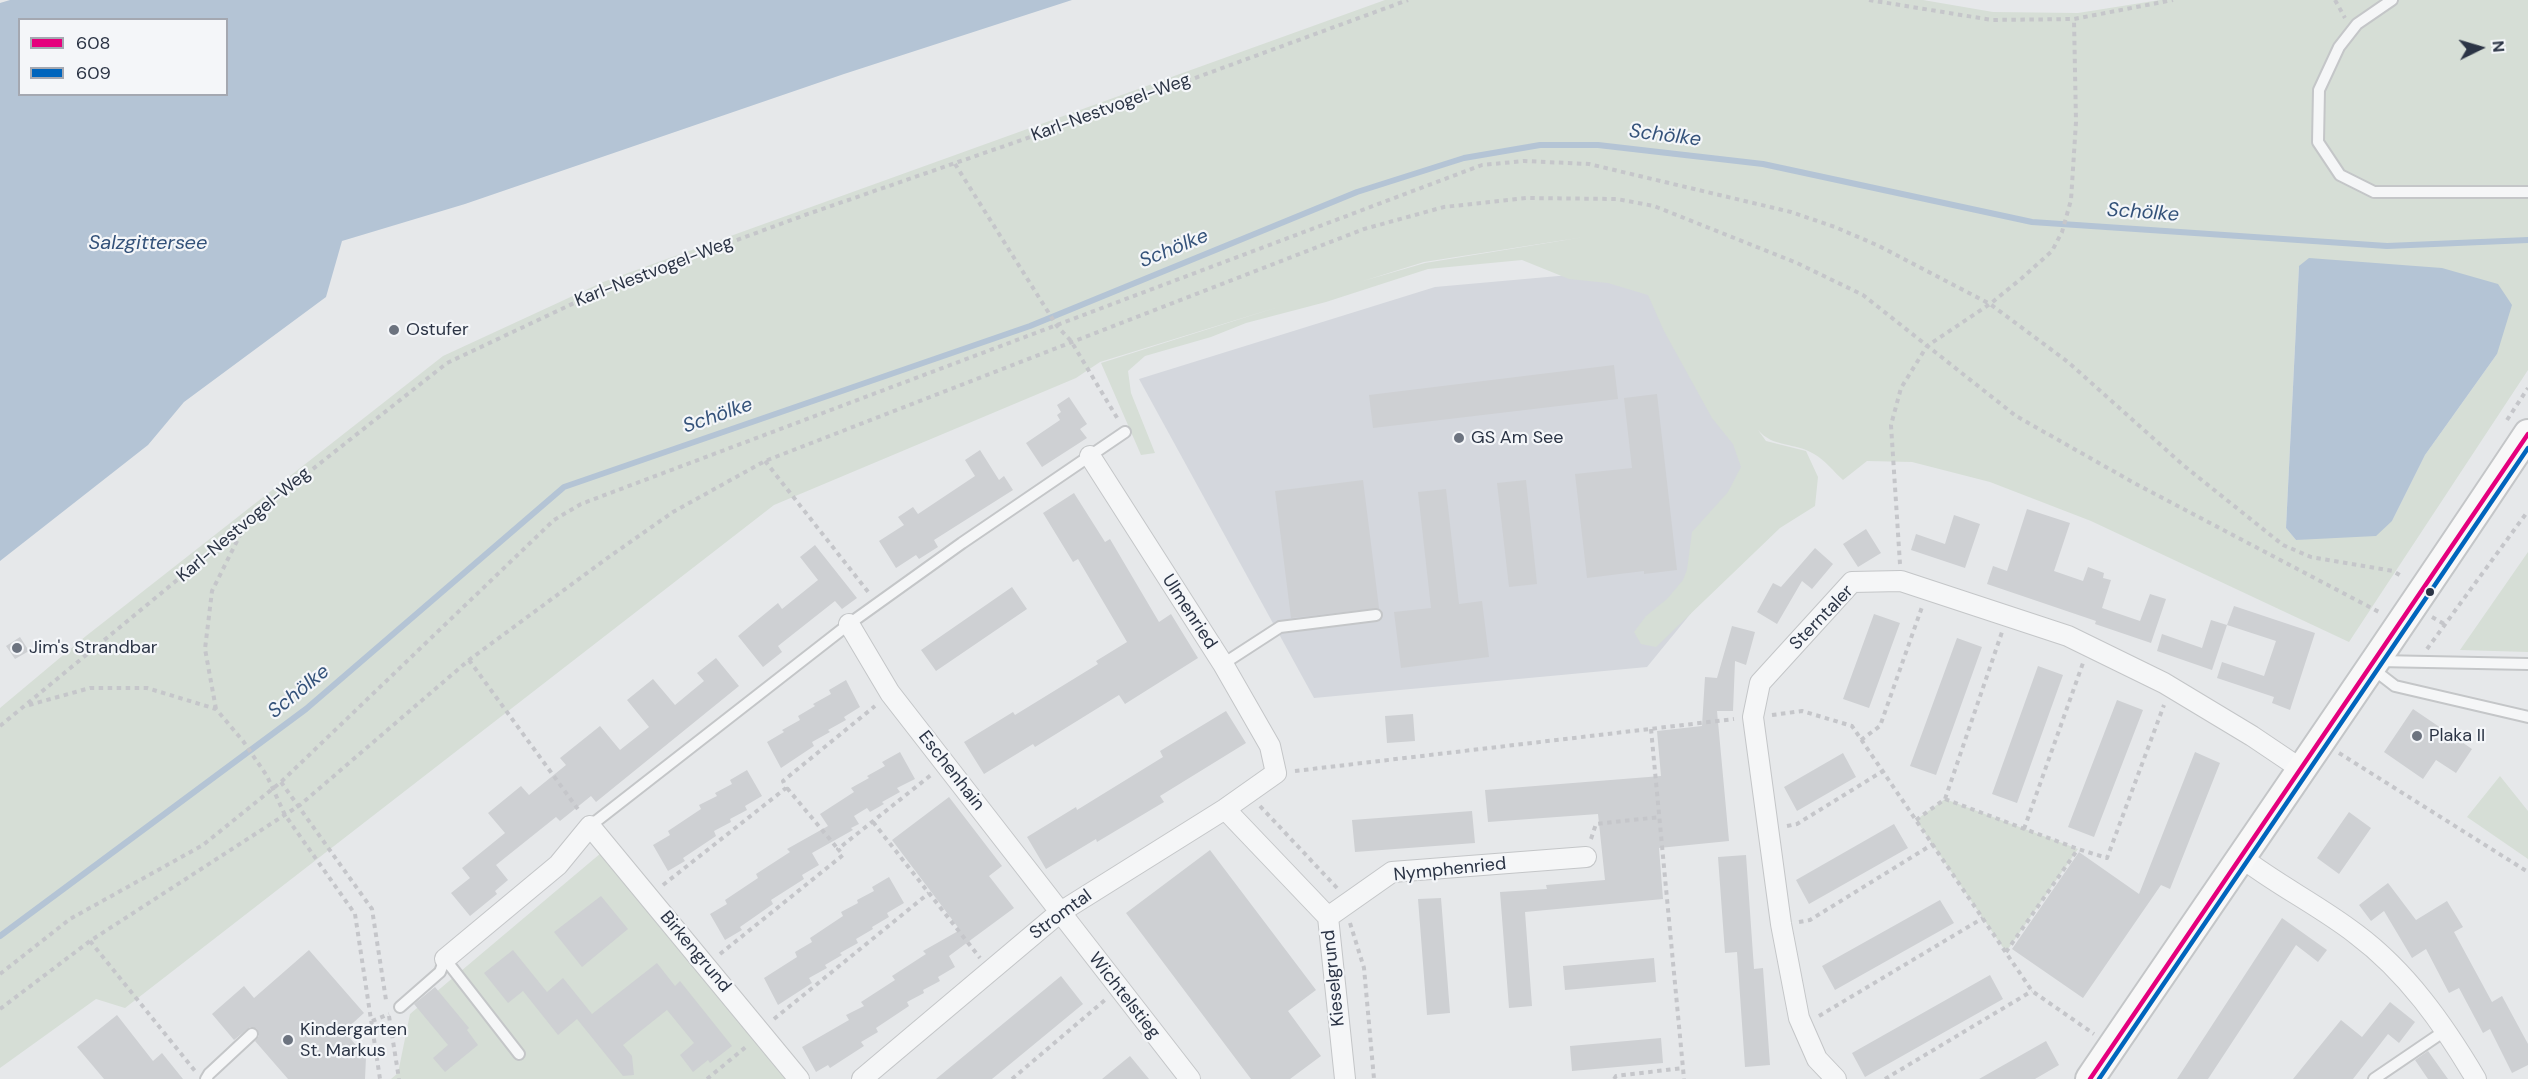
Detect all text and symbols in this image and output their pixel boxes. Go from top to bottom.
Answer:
legend [18,18,228,96]
north arrow [2450,18,2510,78]
text: 608 [76,31,111,55]
text: N [2487,40,2509,53]
text: 609 [76,61,111,85]
street label: Karl-Nestvogel-Weg [1029,69,1193,147]
water label: Schölke [1628,120,1702,152]
water label: Schölke [2106,199,2180,227]
water label: Schölke [1136,224,1212,274]
water label: Salzgittersee [89,232,207,256]
street label: Karl-Nestvogel-Weg [572,232,736,312]
place label: Ostufer [406,319,469,341]
marker: Ostufer [387,323,401,337]
water label: Schölke [680,393,756,439]
place label: GS Am See [1471,427,1564,449]
marker: GS Am See [1452,431,1466,445]
street label: Karl-Nestvogel-Weg [173,463,315,587]
street label: Ulmenried [1157,571,1221,653]
street label: Sterntaler [1786,581,1858,655]
unlabelled marker [2424,586,2436,598]
place label: Jim's Strandbar [29,637,157,659]
marker: Jim's Strandbar [10,641,24,655]
water label: Schölke [263,660,335,724]
place label: Plaka II [2429,725,2485,747]
street label: Eschenhain [913,727,989,815]
marker: Plaka II [2410,729,2424,743]
street label: Nymphenried [1393,853,1507,887]
street label: Stromtal [1026,885,1096,945]
street label: Birkengrund [655,907,735,997]
street label: Kieselgrund [1318,929,1350,1027]
street label: Wichtelstieg [1084,949,1164,1043]
place label: Kindergarten St. Markus [300,1019,407,1062]
marker: Kindergarten St. Markus [281,1033,295,1047]

